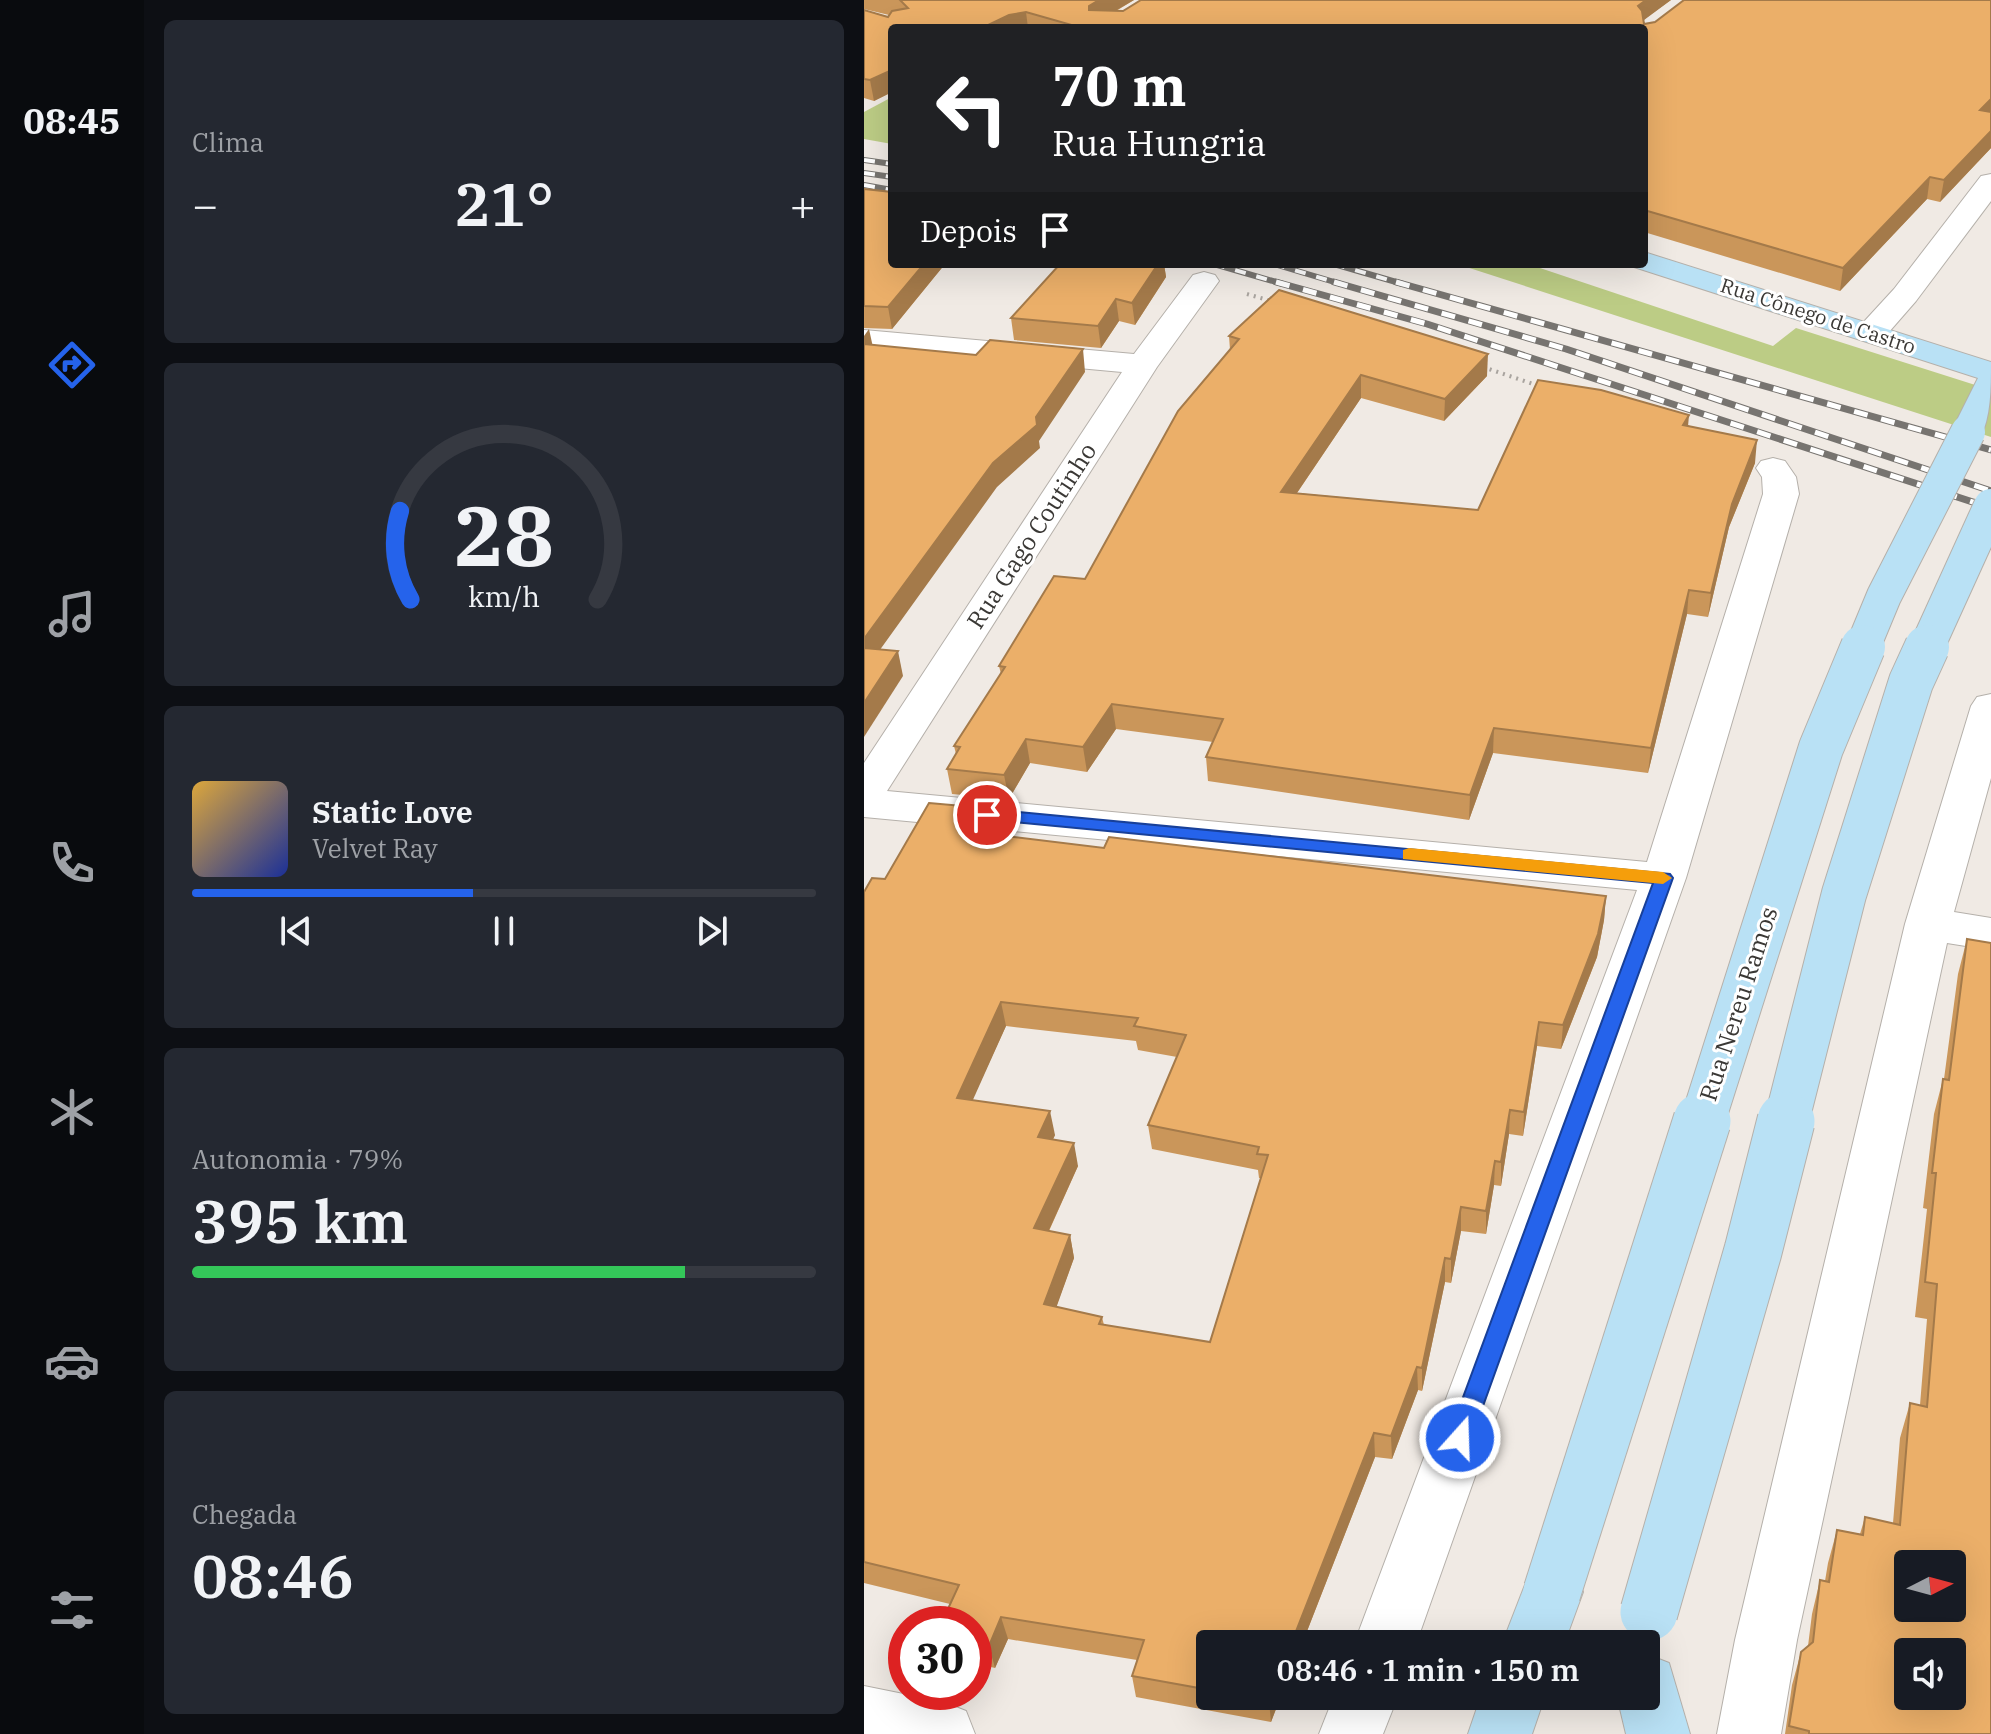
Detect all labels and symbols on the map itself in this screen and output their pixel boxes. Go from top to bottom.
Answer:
street label: Rua Cônego de Castro [1717,271,1919,360]
street label: Rua Gago Coutinho [959,436,1103,635]
pin [953,781,1021,849]
street label: Rua Nereu Ramos [1692,903,1785,1105]
position arrow [1418,1396,1502,1480]
north arrow [1894,1550,1966,1622]
speed limit sign: 30 [888,1606,992,1710]

